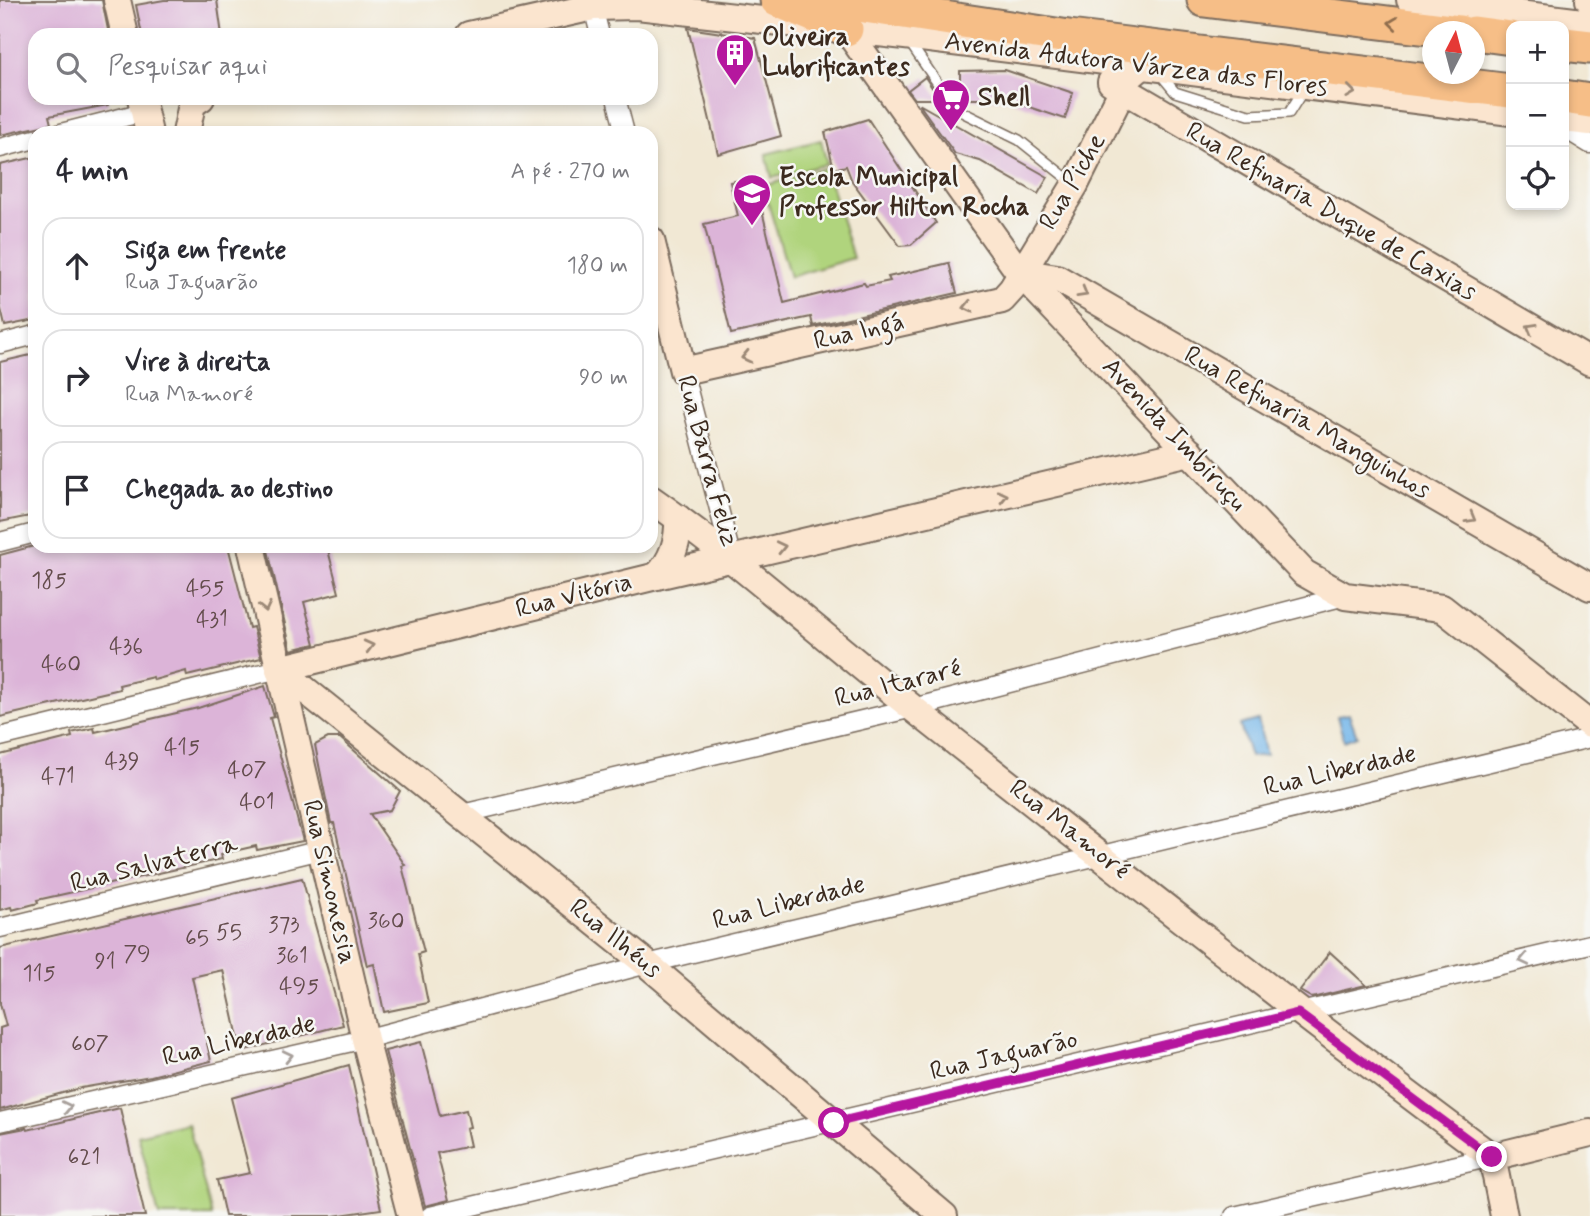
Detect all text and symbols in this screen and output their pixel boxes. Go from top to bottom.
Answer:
one-way arrow [1387,16,1398,31]
place label: Oliveira Lubrificantes [762,21,910,85]
north arrow [1422,21,1485,84]
map controls [1506,21,1569,210]
button: + [1506,21,1569,84]
street label: Avenida Adutora Várzea das Flores [943,25,1329,105]
search box [28,28,658,105]
building icon: Oliveira Lubrificantes [714,32,756,87]
icon: search [52,48,90,86]
text: Pesquisar aqui [108,50,267,84]
supermarket icon: Shell [930,77,972,132]
place label: Shell [978,81,1030,115]
button: − [1506,84,1569,147]
one-way arrow [1346,85,1357,100]
street label: Rua Refinaria Duque de Caxias [1179,115,1483,309]
street label: Rua Piche [1032,127,1114,237]
button: locate [1506,147,1569,210]
text: 4 min [56,152,129,191]
text: A pé · 270 m [510,157,630,187]
place label: Escola Municipal Professor Hilton Rocha [779,161,1029,225]
school or university icon: Escola Municipal Professor Hilton Rocha [731,172,773,227]
text: Siga em frente [125,234,286,268]
icon: ahead [58,247,96,285]
text: 180 m [567,251,628,281]
text: Rua Jaguarão [125,268,258,298]
one-way arrow [1076,285,1089,298]
one-way arrow [962,299,974,314]
street label: Rua Ingá [810,305,908,362]
one-way arrow [1526,323,1538,336]
street label: Rua Refinaria Manguinhos [1177,338,1436,509]
text: Vire à direita [125,346,271,380]
one-way arrow [740,349,752,363]
street label: Avenida Imbiruçu [1094,351,1254,519]
icon: right [58,359,96,397]
text: 90 m [579,363,628,393]
street label: Rua Barra Feliz [668,372,746,550]
text: Rua Mamoré [125,380,253,410]
icon: arrive [58,471,96,509]
text: Chegada ao destino [125,473,333,507]
one-way arrow [997,490,1009,504]
one-way arrow [1463,510,1476,523]
one-way arrow [775,541,787,556]
street label: Rua Vitória [512,565,636,627]
house number: 185 [31,566,67,596]
house number: 455 [186,574,224,604]
one-way arrow [257,601,271,613]
house number: 431 [196,605,228,635]
house number: 436 [109,632,143,662]
one-way arrow [363,640,375,654]
house number: 460 [41,650,81,680]
street label: Rua Itararé [831,652,965,716]
house number: 415 [164,733,200,763]
street label: Rua Liberdade [1260,737,1420,805]
house number: 439 [104,747,140,777]
house number: 407 [227,756,267,786]
house number: 471 [41,762,75,792]
street label: Rua Mamoré [1002,772,1136,888]
house number: 401 [239,788,275,818]
street label: Rua Simonesia [294,797,364,967]
street label: Rua Salvaterra [67,827,241,901]
street label: Rua Liberdade [709,868,869,938]
street label: Rua Ilhéus [562,891,668,987]
house number: 360 [368,907,404,937]
house number: 373 [268,911,300,941]
house number: 55 [216,918,242,948]
house number: 65 [185,924,209,954]
house number: 79 [123,940,151,970]
house number: 361 [276,942,308,972]
house number: 91 [94,947,116,977]
one-way arrow [1518,951,1530,966]
house number: 115 [23,959,55,989]
house number: 495 [279,972,319,1002]
street label: Rua Liberdade [159,1007,319,1075]
street label: Rua Jaguarão [927,1023,1082,1092]
house number: 607 [71,1030,109,1060]
one-way arrow [282,1050,294,1065]
one-way arrow [60,1101,72,1115]
route start [818,1107,849,1138]
route end [1476,1141,1507,1172]
house number: 621 [68,1143,100,1173]

